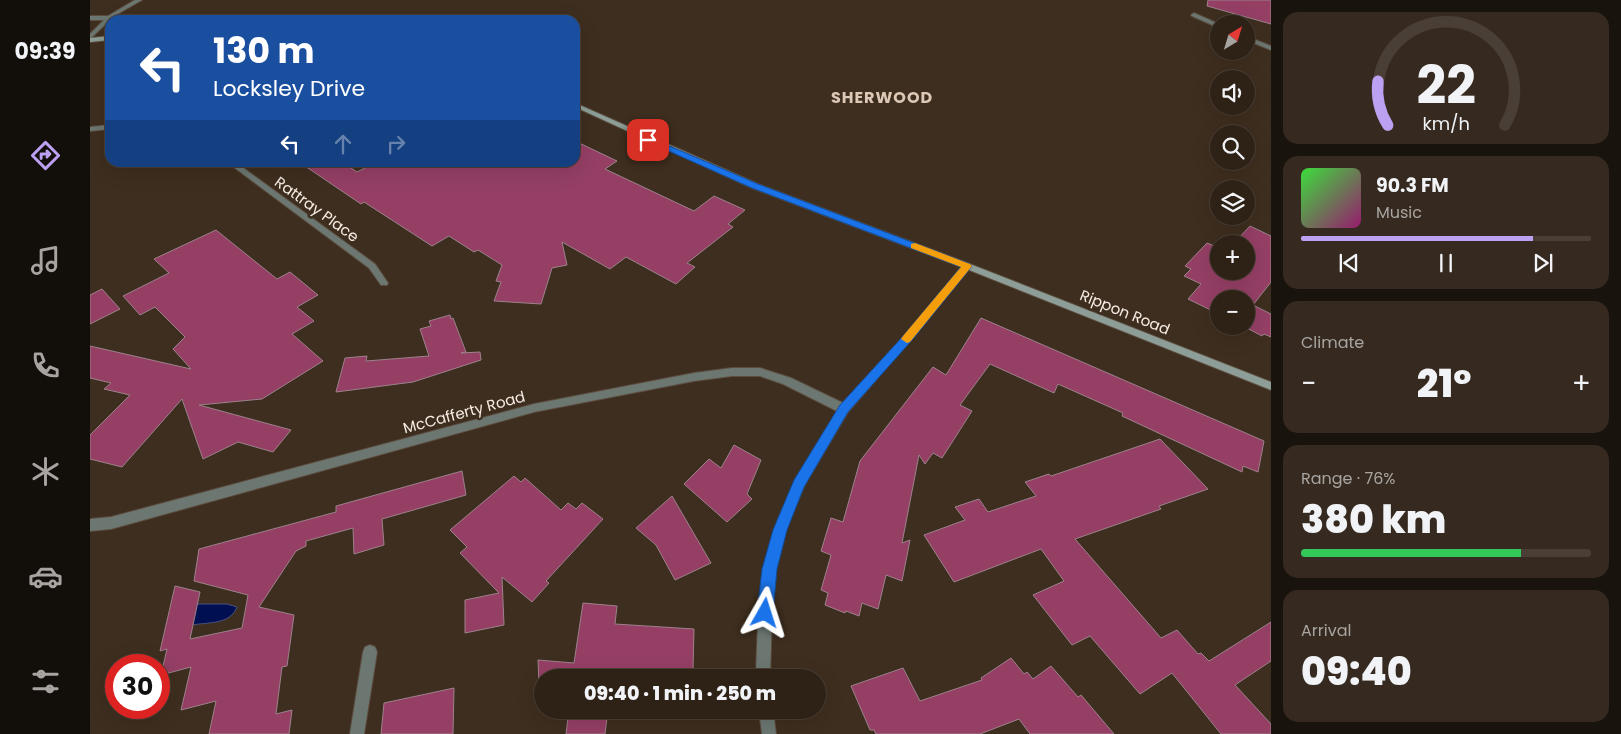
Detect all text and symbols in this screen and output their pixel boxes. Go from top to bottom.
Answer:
north arrow [1210,15,1255,60]
map controls [1210,15,1255,335]
text: 130 m [213,26,315,75]
icon: left [130,35,195,100]
text: 09:39 [15,36,75,67]
text: 22 [1416,49,1476,122]
button: sound [1210,70,1255,115]
text: Locksley Drive [213,73,365,104]
district label: SHERWOOD [831,86,933,109]
text: km/h [1422,111,1470,136]
pin [627,119,669,161]
button: search [1210,125,1255,170]
icon: arrive [634,126,662,154]
icon: left [276,130,304,158]
icon: ahead [329,130,357,158]
icon: right [382,130,410,158]
icon: directions [28,138,63,173]
street label: Rattray Place [271,171,363,247]
text: 90.3 FM [1376,172,1449,199]
button: layers [1210,180,1255,225]
text: Music [1376,201,1422,224]
button: + [1210,235,1255,280]
icon: music [28,243,63,278]
icon: previous [1335,249,1363,277]
icon: pause [1432,249,1460,277]
icon: next [1529,249,1557,277]
street label: Rippon Road [1077,284,1173,340]
button: − [1210,290,1255,335]
text: Climate [1301,331,1364,354]
icon: phone [28,348,63,383]
text: 21° [1417,357,1471,410]
text: − [1301,364,1316,403]
text: + [1572,364,1591,403]
street label: McCafferty Road [401,386,527,438]
icon: climate [28,454,63,489]
text: Range · 76% [1301,467,1396,490]
text: 380 km [1301,493,1446,546]
icon: car [28,559,63,594]
position arrow [738,586,790,638]
text: Arrival [1301,619,1351,642]
text: 09:40 [1301,645,1412,698]
speed limit sign: 30 [105,654,170,719]
icon: filters [28,664,63,699]
text: 09:40 · 1 min · 250 m [584,680,776,707]

